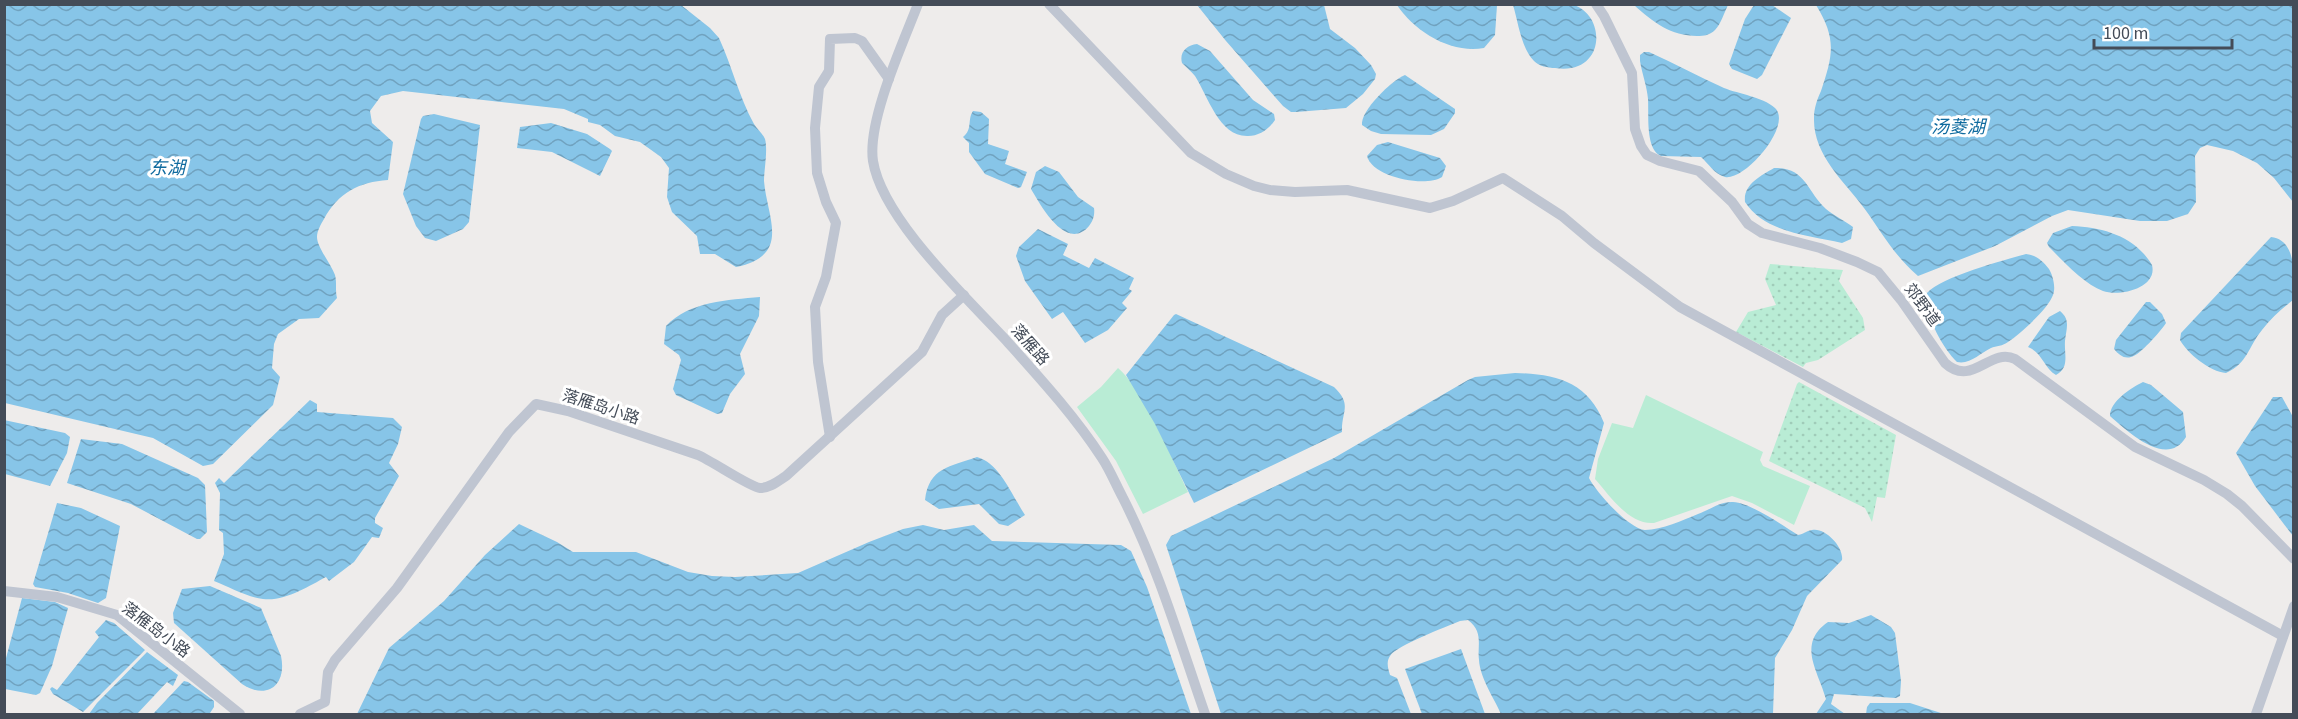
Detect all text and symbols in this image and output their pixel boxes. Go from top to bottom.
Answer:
scale bar [2094,12,2232,50]
text: 100 m [2103,21,2148,46]
water label: 汤菱湖 [1931,115,1988,140]
water label: 东湖 [149,156,188,181]
street label: 郊野道 [1899,279,1945,331]
street label: 落雁路 [1006,320,1054,370]
street label: 落雁岛小路 [560,384,642,430]
street label: 落雁岛小路 [117,597,195,663]

